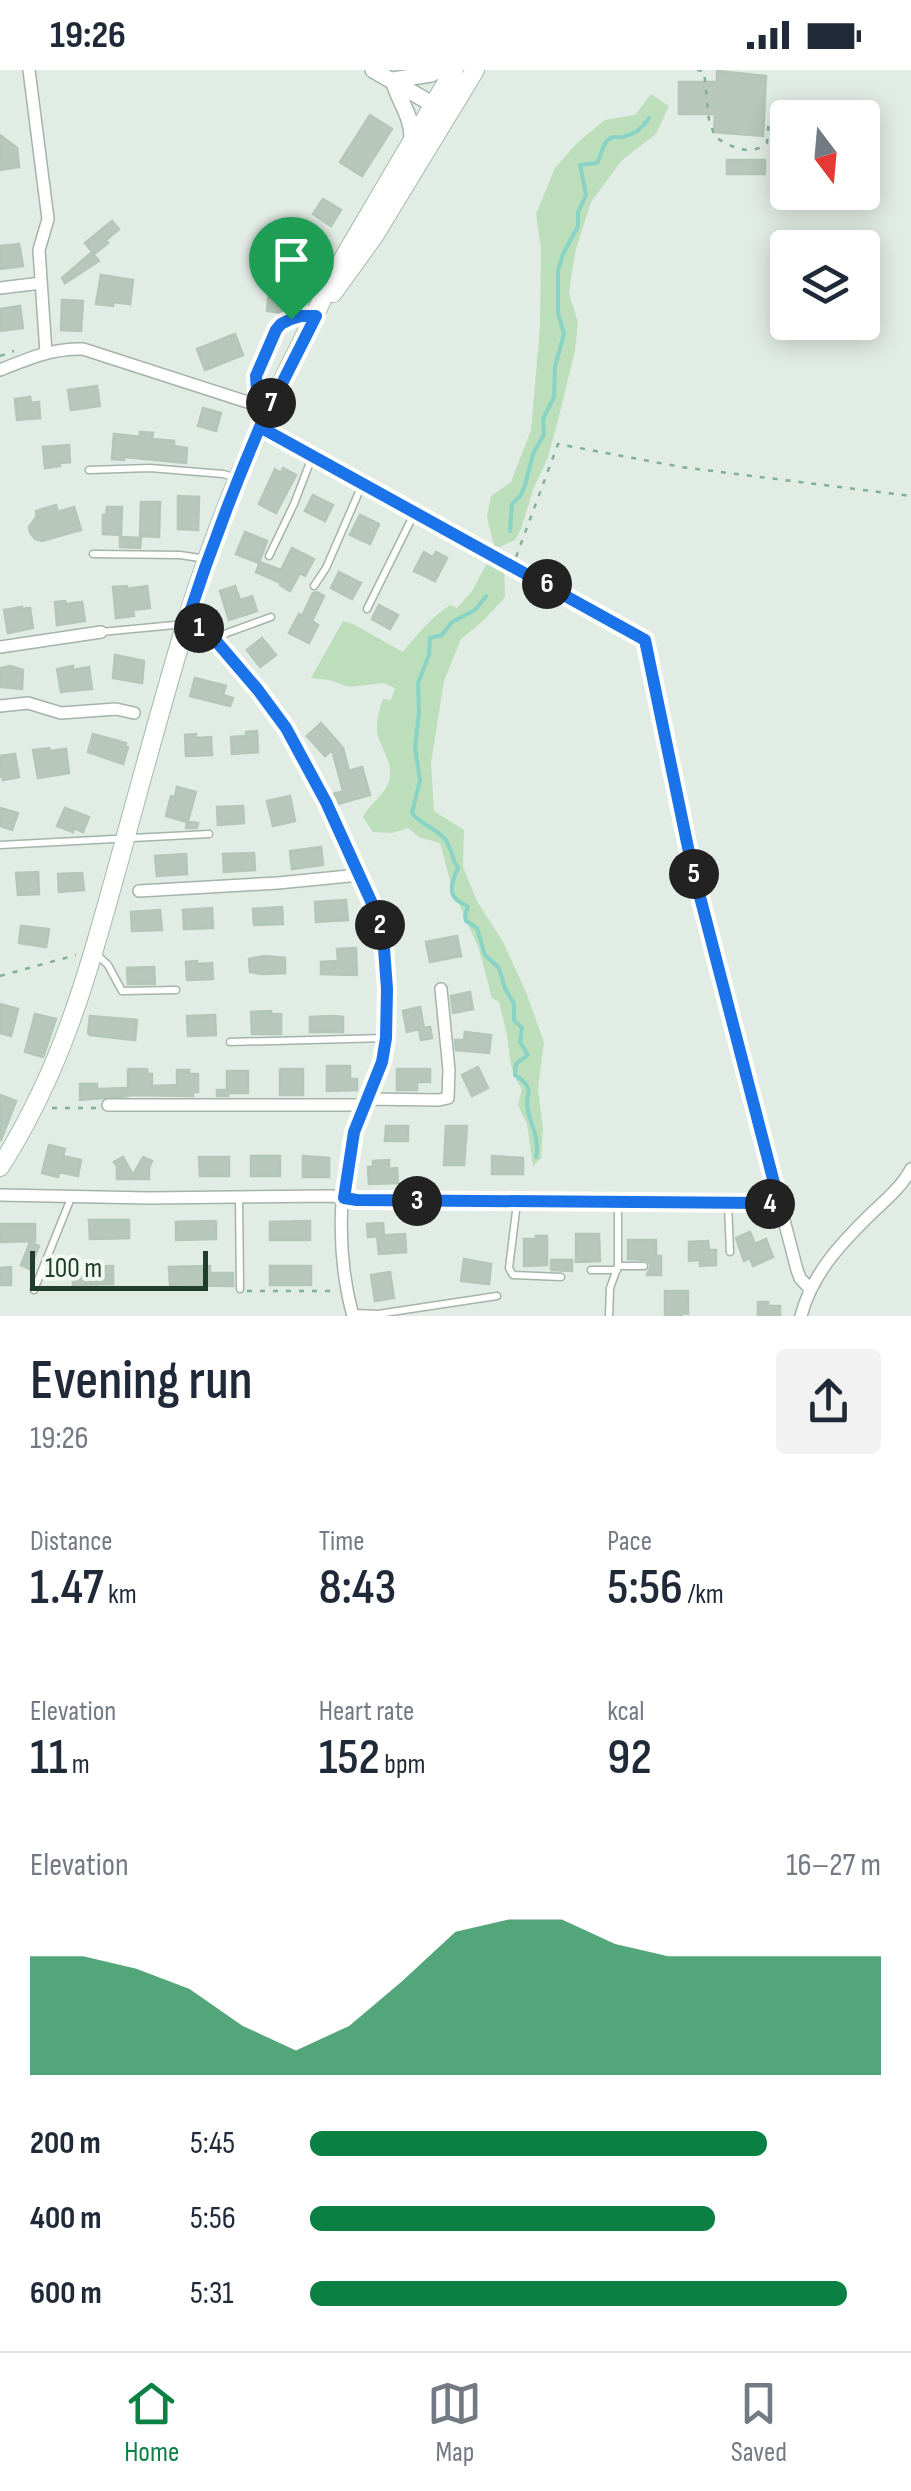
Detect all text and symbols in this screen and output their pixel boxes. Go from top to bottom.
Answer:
text: 19:26 [50,13,126,58]
north arrow [770,100,880,210]
map controls [770,100,880,340]
pin [249,217,334,320]
button: layers [770,230,880,340]
icon: arrive [264,232,319,287]
pin: 7 [246,378,296,428]
text: 7 [265,386,277,419]
pin: 6 [522,559,572,609]
text: 6 [540,567,554,600]
pin: 1 [174,603,224,653]
text: 1 [194,611,204,644]
pin: 5 [669,849,719,899]
text: 5 [688,857,700,890]
pin: 2 [355,900,405,950]
text: 2 [374,908,386,941]
pin: 3 [392,1176,442,1226]
pin: 4 [745,1179,795,1229]
text: 3 [411,1184,423,1217]
text: 4 [763,1187,777,1220]
scale bar [30,1246,208,1290]
text: 100 m [45,1252,102,1285]
text: Evening run [30,1348,253,1415]
button: share [776,1349,881,1454]
text: 19:26 [30,1419,89,1458]
text: Distance [30,1525,113,1558]
text: Time [319,1525,364,1558]
text: Pace [607,1525,652,1558]
text: 1.47 [30,1558,103,1618]
text: 8:43 [319,1558,396,1618]
text: 5:56 [607,1558,683,1618]
text: km [103,1578,137,1611]
text: /km [683,1578,724,1611]
text: Elevation [30,1695,116,1728]
text: Heart rate [319,1695,414,1728]
text: kcal [607,1695,644,1728]
text: 11 [30,1728,67,1788]
text: 152 [319,1728,380,1788]
text: 92 [607,1728,652,1788]
text: m [67,1748,90,1781]
text: bpm [380,1748,426,1781]
text: Elevation [30,1846,129,1885]
text: 16–27 m [786,1846,881,1885]
text: 200 m [30,2124,101,2163]
text: 5:45 [190,2124,235,2163]
text: 400 m [30,2199,102,2238]
text: 5:56 [190,2199,236,2238]
text: 600 m [30,2274,102,2313]
text: 5:31 [190,2274,234,2313]
tab: Home [124,2376,179,2469]
tab: Map [427,2376,482,2469]
tab: Saved [731,2376,787,2469]

